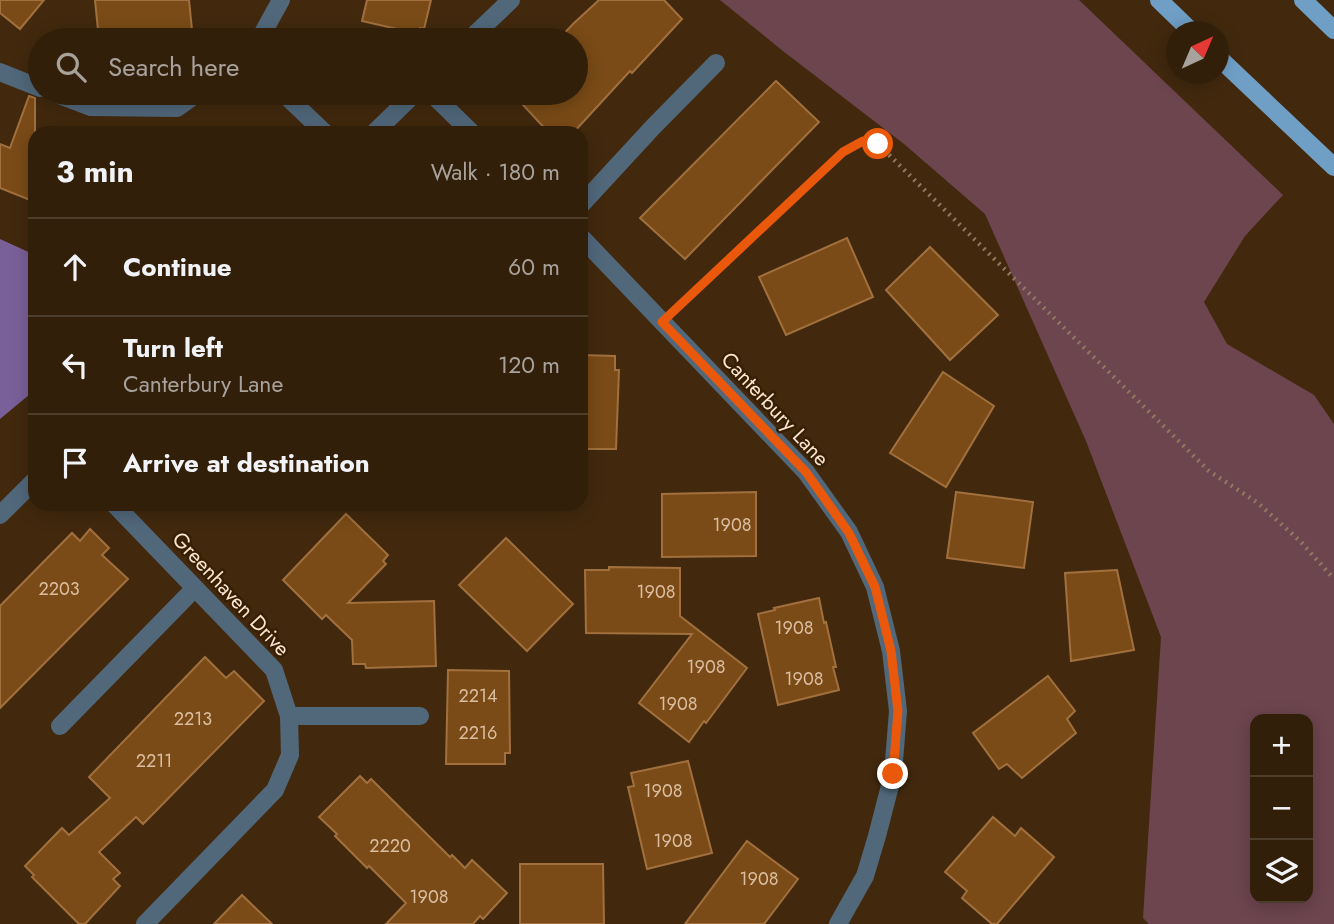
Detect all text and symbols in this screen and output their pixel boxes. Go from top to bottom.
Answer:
north arrow [1166,21,1229,84]
search box [28,28,588,105]
icon: search [52,48,90,86]
text: Search here [108,48,240,86]
route start [862,128,893,159]
text: 3 min [56,150,134,193]
text: Walk · 180 m [431,155,560,189]
icon: ahead [56,248,94,286]
text: Continue [123,248,232,286]
text: 60 m [508,250,560,284]
text: Turn left [123,329,223,367]
street label: Canterbury Lane [714,345,836,473]
icon: left [56,346,94,384]
text: 120 m [498,348,560,382]
text: Canterbury Lane [123,367,283,401]
icon: arrive [56,444,94,482]
text: Arrive at destination [123,444,370,482]
house number: 1908 [712,512,752,538]
street label: Greenhaven Drive [165,525,297,663]
house number: 2203 [38,576,80,602]
house number: 1908 [636,579,676,605]
house number: 1908 [774,615,814,641]
house number: 1908 [686,654,726,680]
house number: 1908 [784,666,824,692]
house number: 2214 [458,683,498,709]
house number: 1908 [658,691,698,717]
house number: 2213 [174,706,212,732]
map controls [1250,714,1313,903]
button: + [1250,714,1313,777]
house number: 2216 [459,720,497,746]
house number: 2211 [136,748,172,774]
route end [877,758,908,789]
button: − [1250,777,1313,840]
house number: 1908 [643,778,683,804]
house number: 1908 [653,828,693,854]
house number: 2220 [369,833,411,859]
button: layers [1250,840,1313,903]
house number: 1908 [739,866,779,892]
house number: 1908 [409,884,449,910]

